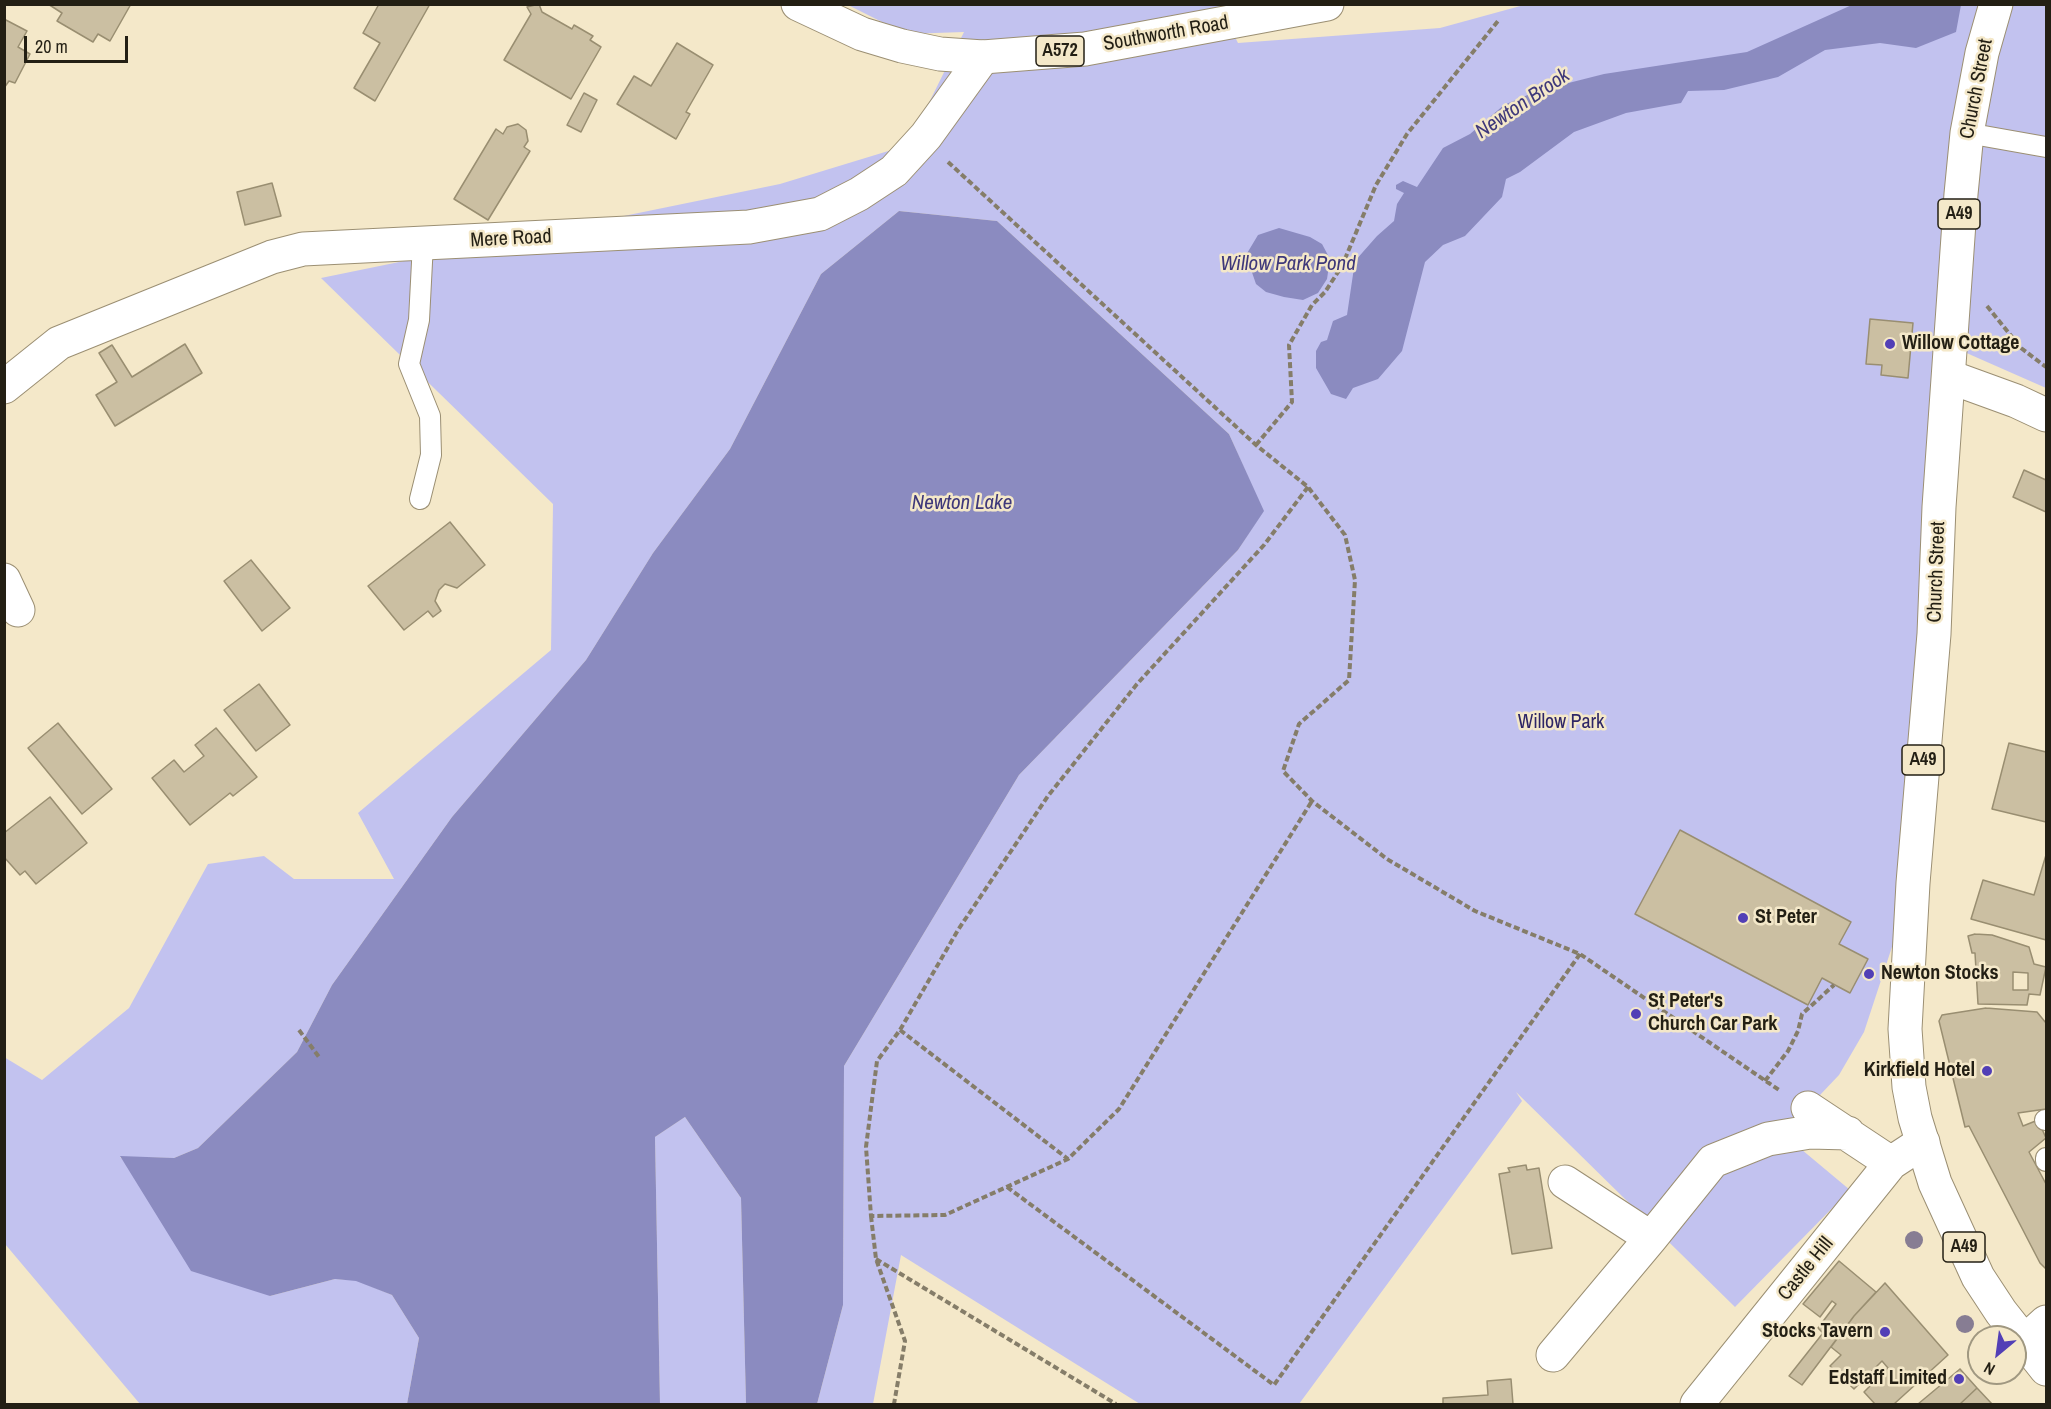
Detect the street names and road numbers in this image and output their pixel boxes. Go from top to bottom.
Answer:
street label: Southworth Road [1102,11,1230,57]
road number: A572 [1036,36,1084,66]
street label: Church Street [1956,37,1998,141]
road number: A49 [1938,199,1980,229]
street label: Mere Road [470,225,552,253]
street label: Church Street [1923,521,1951,623]
road number: A49 [1902,745,1944,775]
street label: Castle Hill [1773,1232,1839,1306]
road number: A49 [1943,1232,1985,1262]

